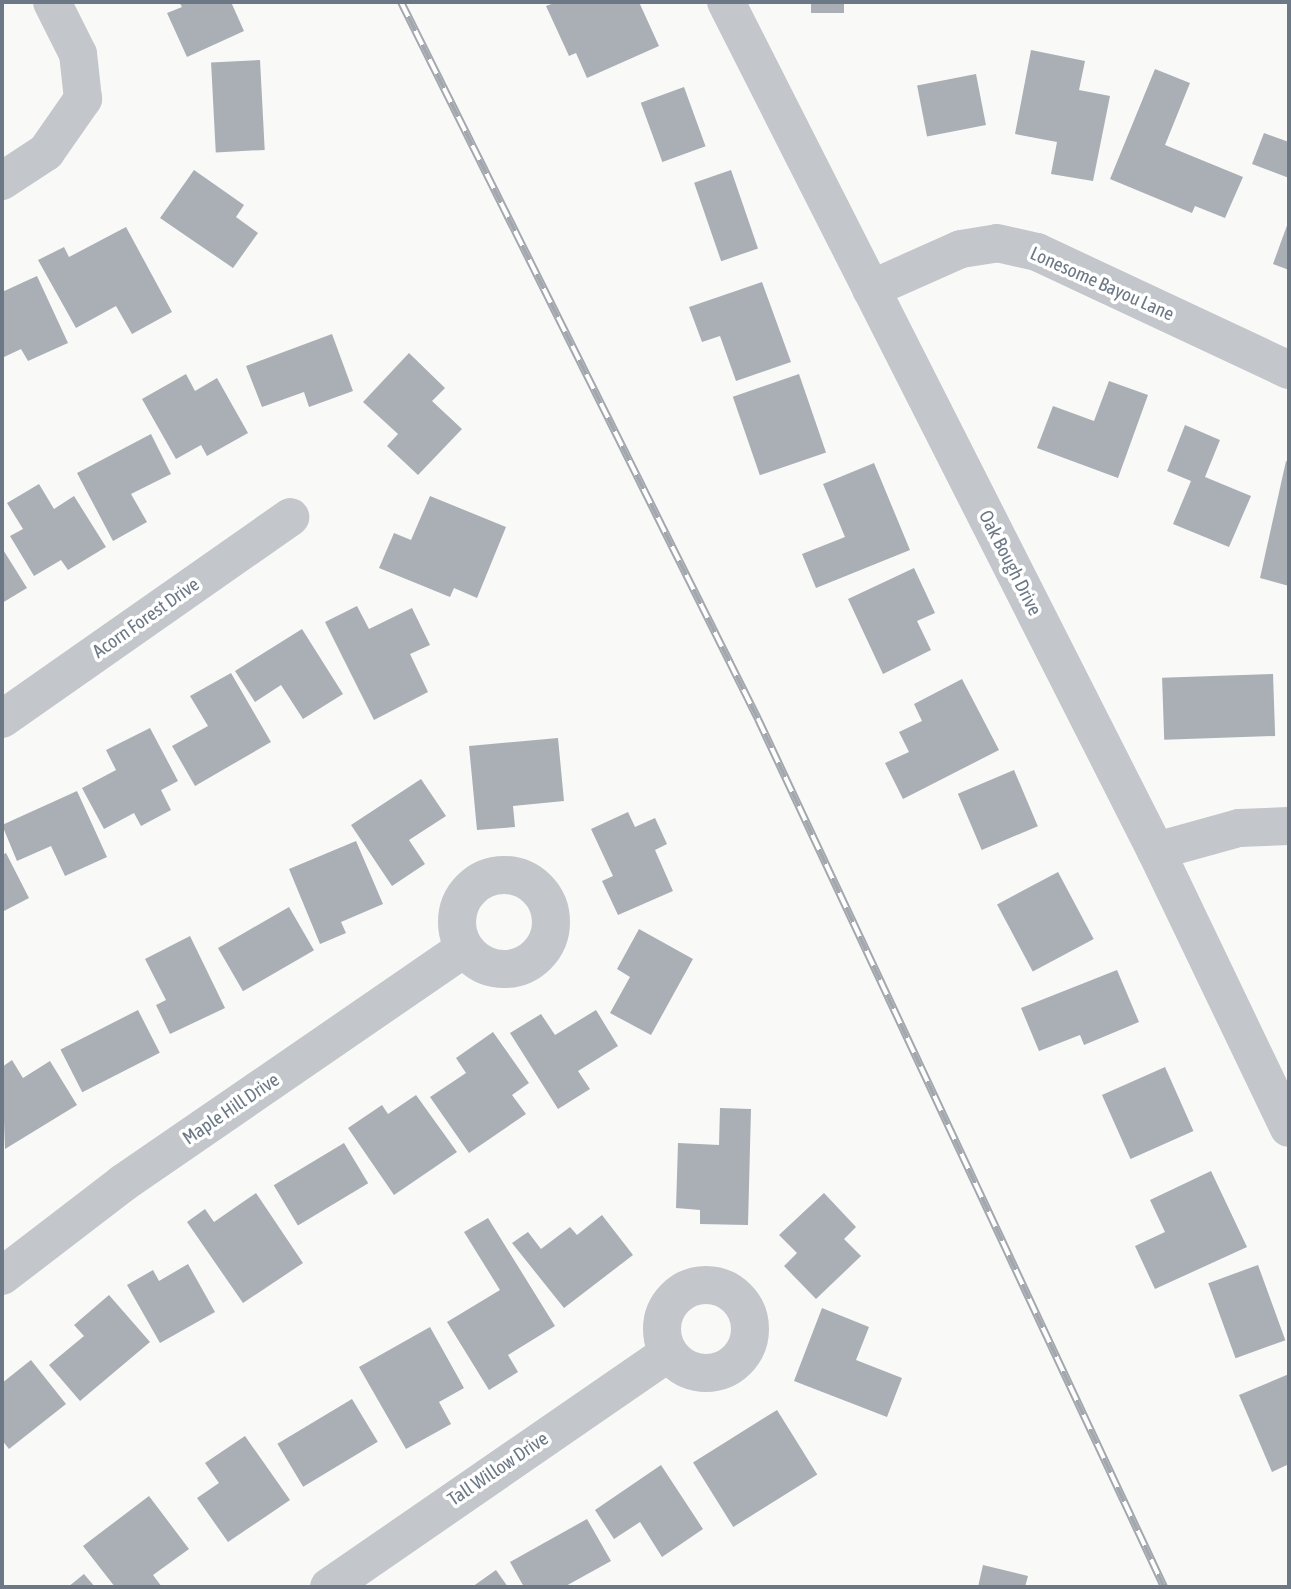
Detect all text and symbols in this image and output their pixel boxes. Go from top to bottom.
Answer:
street label: Lonesome Bayou Lane [1027,242,1177,326]
street label: Oak Bough Drive [974,507,1046,619]
street label: Acorn Forest Drive [88,573,204,663]
street label: Maple Hill Drive [178,1068,284,1150]
street label: Tall Willow Drive [443,1427,553,1511]

